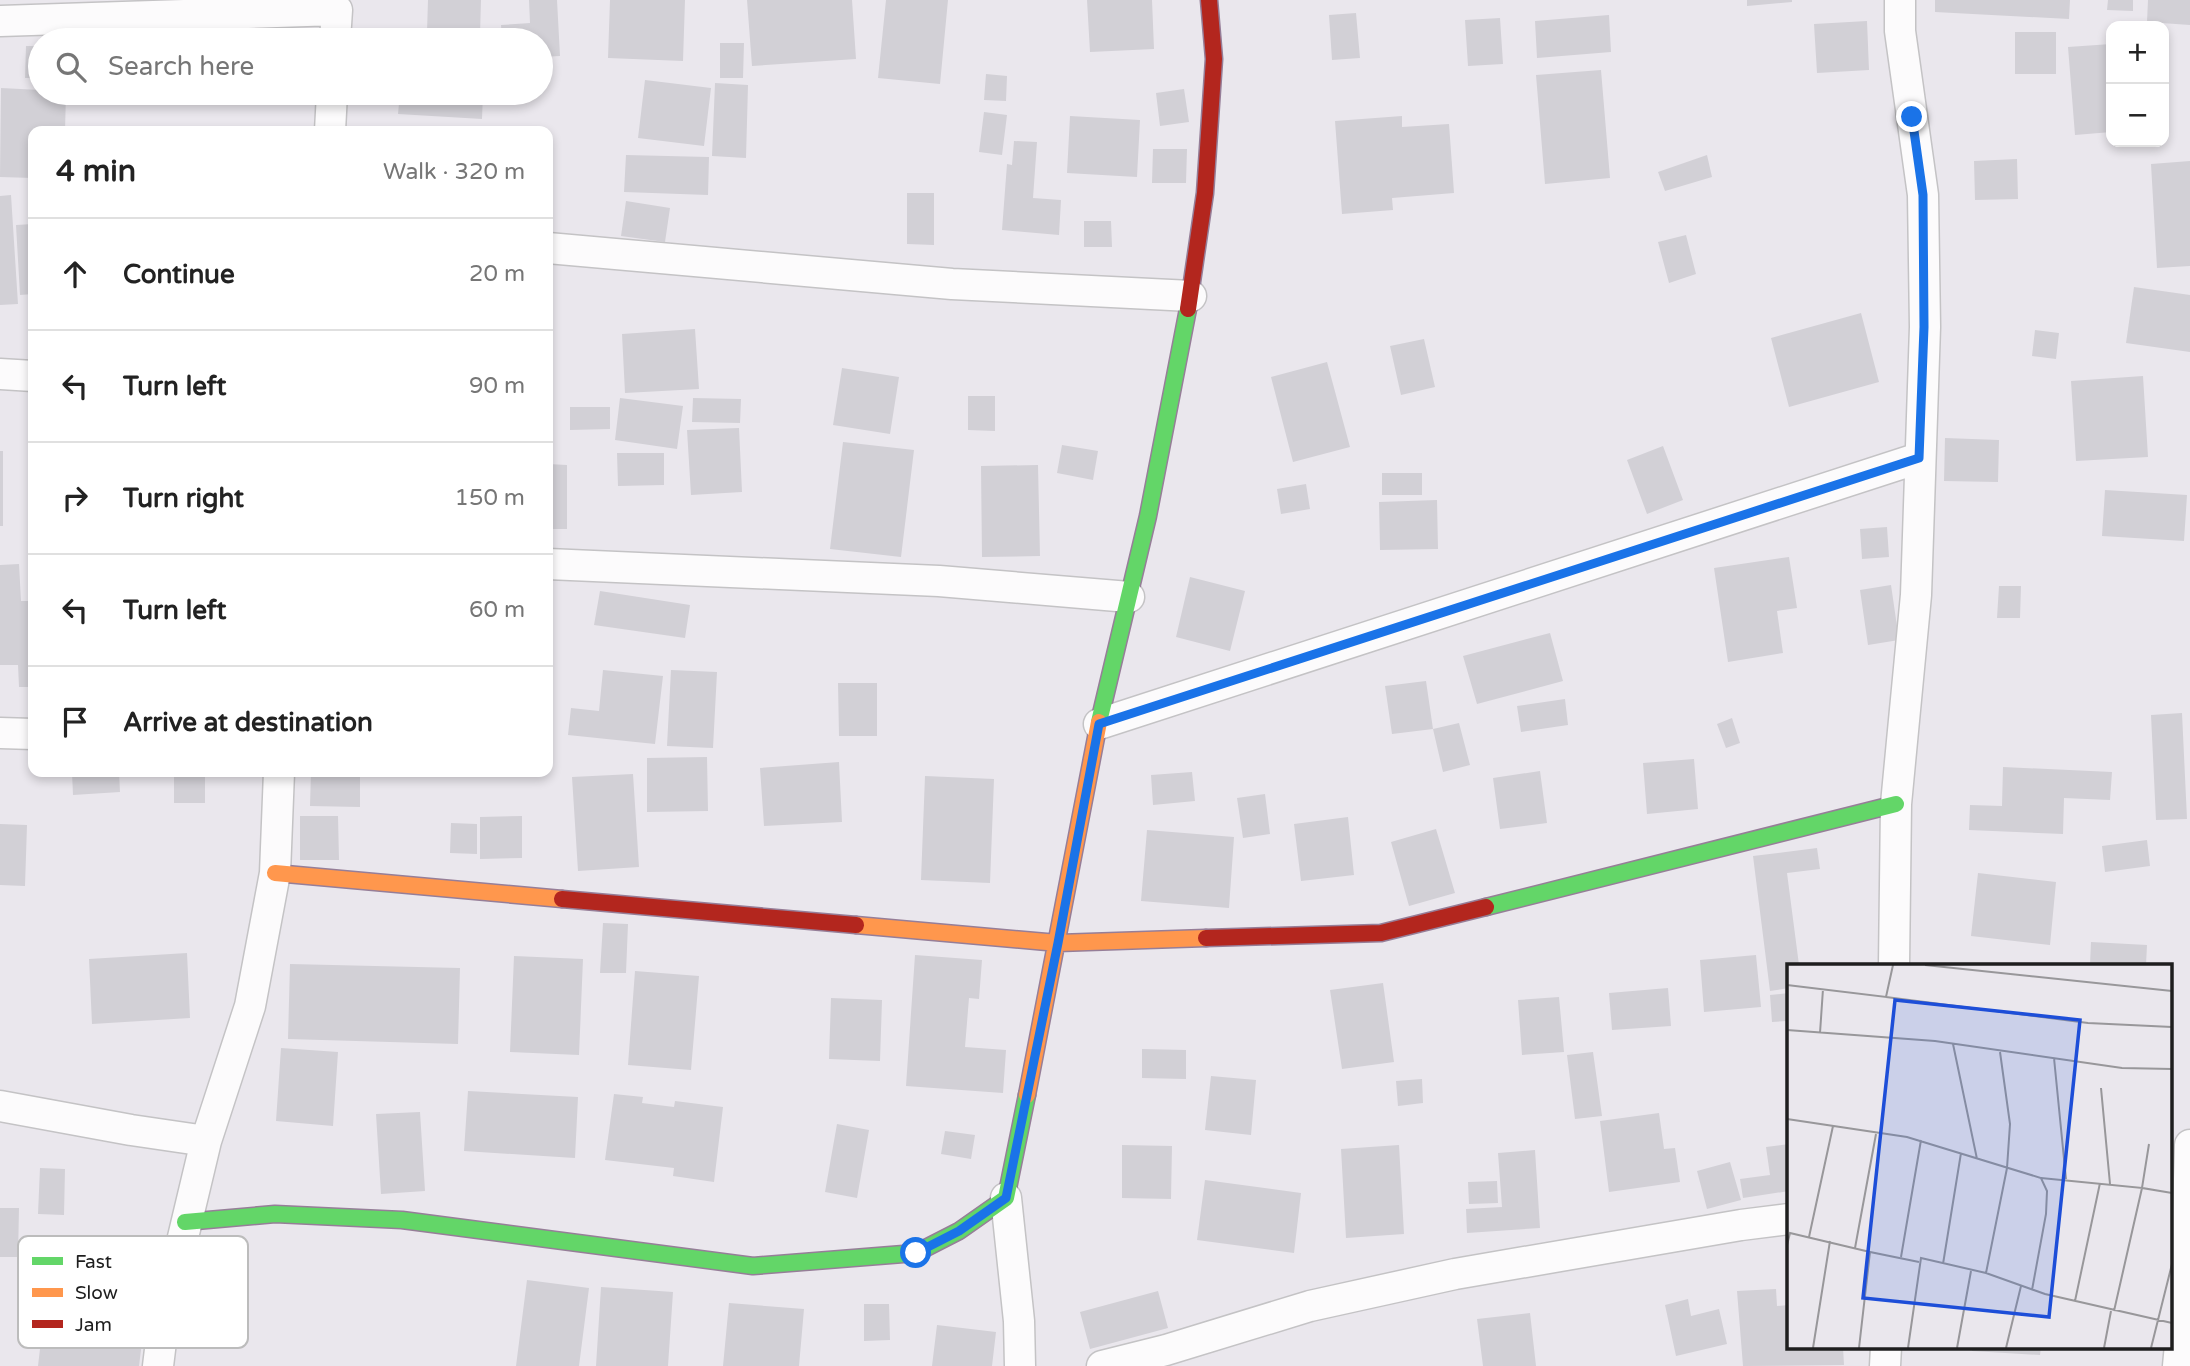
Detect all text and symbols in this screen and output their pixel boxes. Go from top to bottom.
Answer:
map controls [2106,21,2169,147]
button: + [2106,21,2169,84]
search box [28,28,553,105]
icon: search [52,48,90,86]
text: Search here [108,51,254,82]
button: − [2106,84,2169,147]
route end [1896,101,1927,132]
text: 4 min [56,153,136,190]
text: Walk · 320 m [383,158,525,186]
icon: ahead [56,255,94,293]
text: Continue [123,259,235,290]
text: 20 m [469,260,525,288]
icon: left [56,367,94,405]
text: Turn left [123,371,226,402]
text: 90 m [469,372,525,400]
icon: right [56,479,94,517]
text: Turn right [123,483,244,514]
text: 150 m [455,484,525,512]
icon: left [56,591,94,629]
text: Turn left [123,595,226,626]
text: 60 m [469,596,525,624]
icon: arrive [56,703,94,741]
text: Arrive at destination [123,707,373,738]
inset map [1787,964,2172,1348]
legend [18,1236,248,1348]
route start [900,1237,931,1268]
text: Fast [75,1251,112,1273]
text: Slow [75,1282,118,1304]
text: Jam [75,1314,112,1336]

